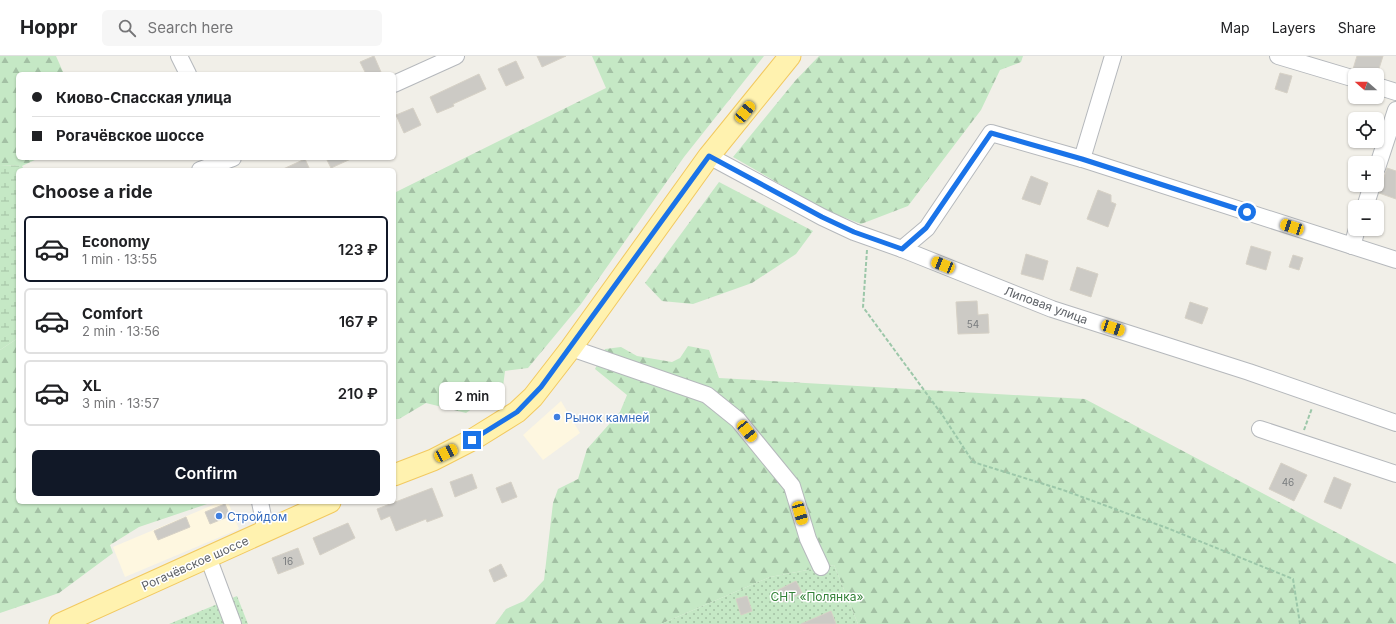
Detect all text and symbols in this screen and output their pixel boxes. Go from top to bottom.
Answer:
search box [102,10,382,46]
text: Hoppr [20,16,78,39]
icon: search [116,17,138,39]
text: Search here [148,18,233,37]
text: Map [1221,19,1250,36]
text: Layers [1272,19,1316,36]
text: Share [1338,19,1376,36]
north arrow [1348,68,1384,104]
map controls [1348,68,1384,236]
text: Киово-Спасская улица [56,88,232,107]
car [733,99,757,125]
button: locate [1348,112,1384,148]
text: Рогачёвское шоссе [56,126,204,145]
button: + [1348,156,1384,192]
text: Choose a ride [32,181,153,202]
button: − [1348,200,1384,236]
route start [1238,203,1256,221]
car [1279,218,1305,236]
icon: car [34,231,70,267]
text: Economy [82,232,150,251]
text: 123 ₽ [338,240,378,259]
text: 1 min · 13:55 [82,251,157,267]
car [930,255,956,275]
street label: Липовая улица [1002,283,1090,327]
icon: car [34,303,70,339]
text: Comfort [82,304,143,323]
text: 167 ₽ [339,312,378,331]
house number: 54 [967,318,979,330]
car [1100,319,1126,337]
text: 2 min · 13:56 [82,323,160,339]
icon: car [34,375,70,411]
text: XL [82,376,102,395]
callout: 2 min [439,382,505,410]
text: 210 ₽ [338,384,378,403]
text: 2 min [455,388,489,404]
text: 3 min · 13:57 [82,395,159,411]
place label: Рынок камней [565,410,649,425]
marker: Рынок камней [552,412,562,422]
car [735,418,759,444]
route end [463,431,481,449]
car [433,442,459,464]
button: Confirm [32,450,380,496]
house number: 46 [1282,476,1294,488]
car [791,500,809,526]
place label: Стройдом [227,509,287,524]
marker: Стройдом [214,511,224,521]
street label: Рогачёвское шоссе [139,533,251,593]
house number: 16 [283,555,293,567]
park label: СНТ «Полянка» [771,589,863,604]

